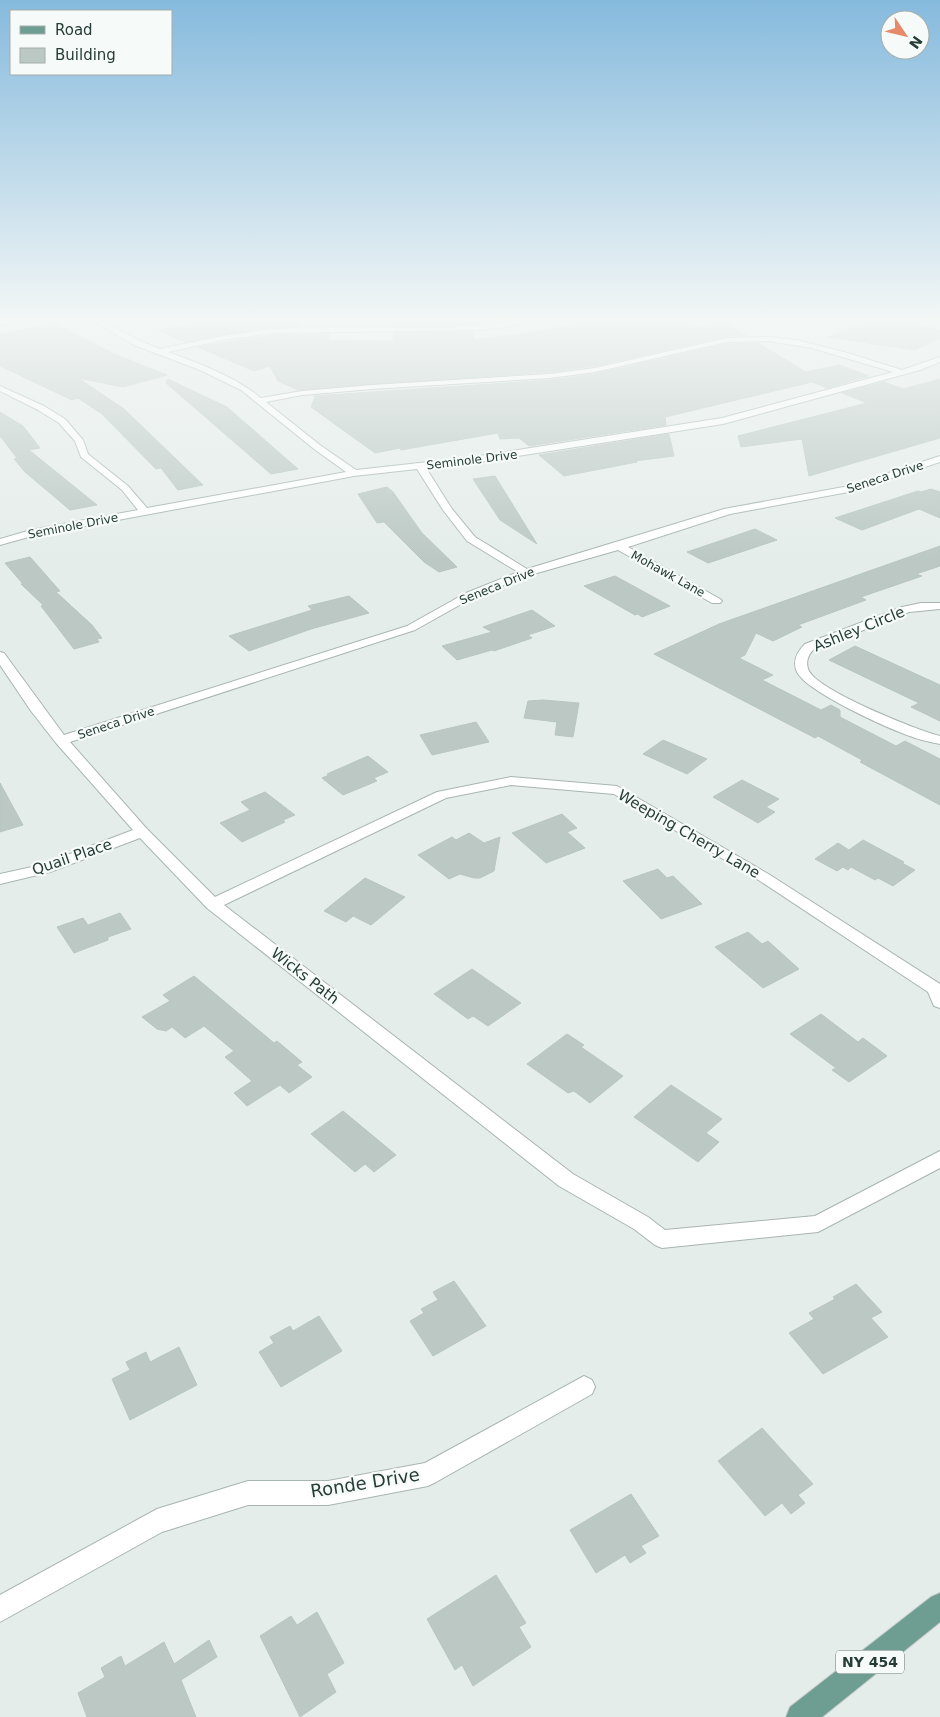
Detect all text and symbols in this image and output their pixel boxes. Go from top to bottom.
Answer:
legend [10,10,172,75]
north arrow [880,10,930,60]
text: Road [55,21,93,39]
text: N [906,33,926,52]
text: Building [55,46,116,64]
street label: Seminole Drive [426,447,518,473]
street label: Seneca Drive [845,458,925,496]
street label: Seminole Drive [27,510,119,542]
street label: Mohawk Lane [629,548,707,600]
street label: Seneca Drive [457,565,537,607]
street label: Ashley Circle [811,603,907,655]
street label: Seneca Drive [76,704,156,742]
street label: Weeping Cherry Lane [615,786,763,882]
street label: Quail Place [30,835,114,879]
street label: Wicks Path [267,944,343,1008]
street label: Ronde Drive [309,1464,421,1502]
road number: NY 454 [836,1650,904,1674]

